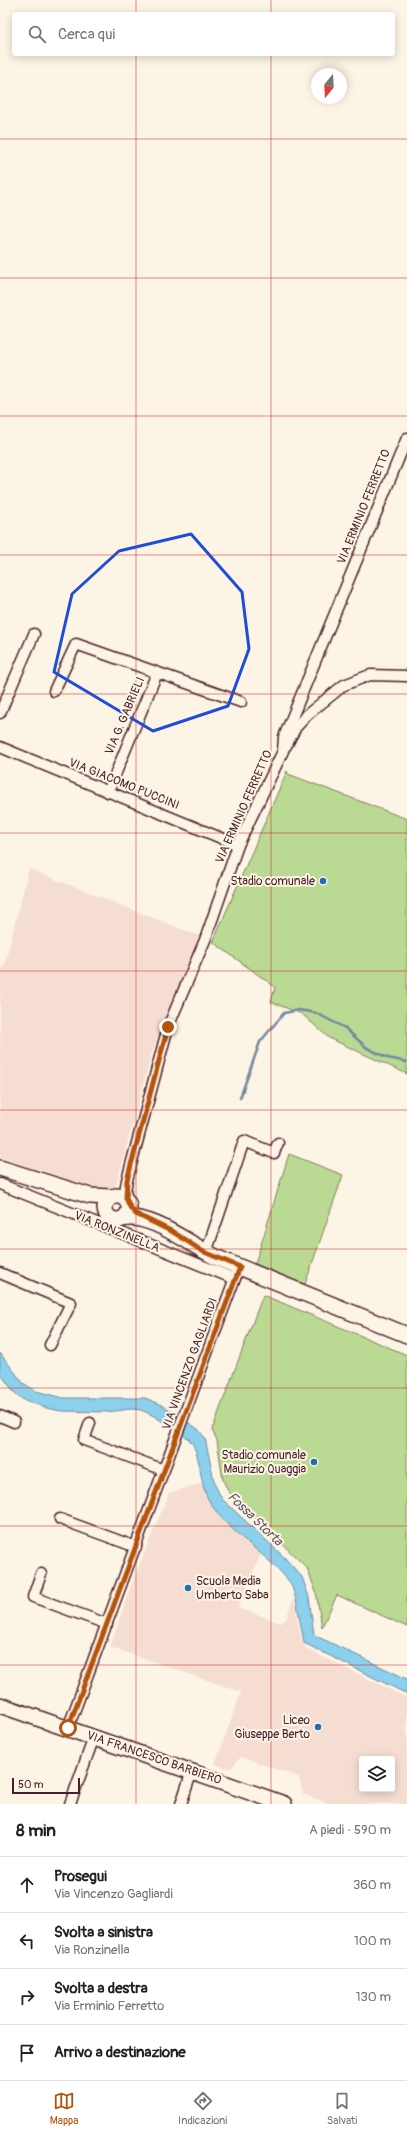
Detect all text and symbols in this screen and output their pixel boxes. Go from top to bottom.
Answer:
search box [12,12,395,56]
icon: search [26,23,48,45]
text: Cerca qui [58,25,115,44]
north arrow [311,68,347,104]
street label: VIA ERMINIO FERRETTO [334,447,394,567]
street label: VIA G. GABRIELI [102,675,148,757]
street label: VIA ERMINIO FERRETTO [212,748,276,866]
street label: VIA GIACOMO PUCCINI [67,755,181,813]
place label: Stadio comunale [231,874,315,889]
marker: Stadio comunale [318,876,328,886]
route end [159,1018,177,1036]
street label: VIA RONZINELLA [72,1208,162,1256]
street label: VIA VINCENZO GAGLIARDI [159,1296,221,1432]
place label: Stadio comunale Maurizio Quaggia [222,1448,306,1477]
marker: Stadio comunale Maurizio Quaggia [309,1457,319,1467]
water label: Fossa Storta [224,1489,287,1550]
place label: Scuola Media Umberto Saba [196,1574,269,1603]
marker: Scuola Media Umberto Saba [183,1583,193,1593]
place label: Liceo Giuseppe Berto [234,1713,311,1742]
route start [59,1719,77,1737]
marker: Liceo Giuseppe Berto [313,1722,323,1732]
street label: VIA FRANCESCO BARBIERO [85,1728,224,1788]
map controls [359,1756,395,1792]
button: layers [359,1756,395,1792]
scale bar [12,1776,80,1795]
text: 50 m [18,1778,44,1791]
text: 8 min [16,1820,56,1841]
text: A piedi · 590 m [309,1822,391,1838]
text: Prosegui [54,1867,107,1886]
icon: ahead [16,1874,38,1896]
text: 360 m [353,1877,391,1893]
text: Via Vincenzo Gagliardi [54,1886,173,1902]
text: Svolta a sinistra [54,1923,153,1942]
icon: left [16,1930,38,1952]
text: 100 m [354,1933,391,1949]
text: Via Ronzinella [54,1942,130,1958]
text: Svolta a destra [54,1979,148,1998]
icon: right [16,1986,38,2008]
text: 130 m [355,1989,391,2005]
text: Via Erminio Ferretto [54,1998,164,2014]
icon: arrive [16,2042,38,2064]
text: Arrivo a destinazione [54,2043,186,2062]
tab: Mappa [50,2090,78,2127]
tab: Indicazioni [178,2090,227,2127]
tab: Salvati [327,2090,357,2127]

